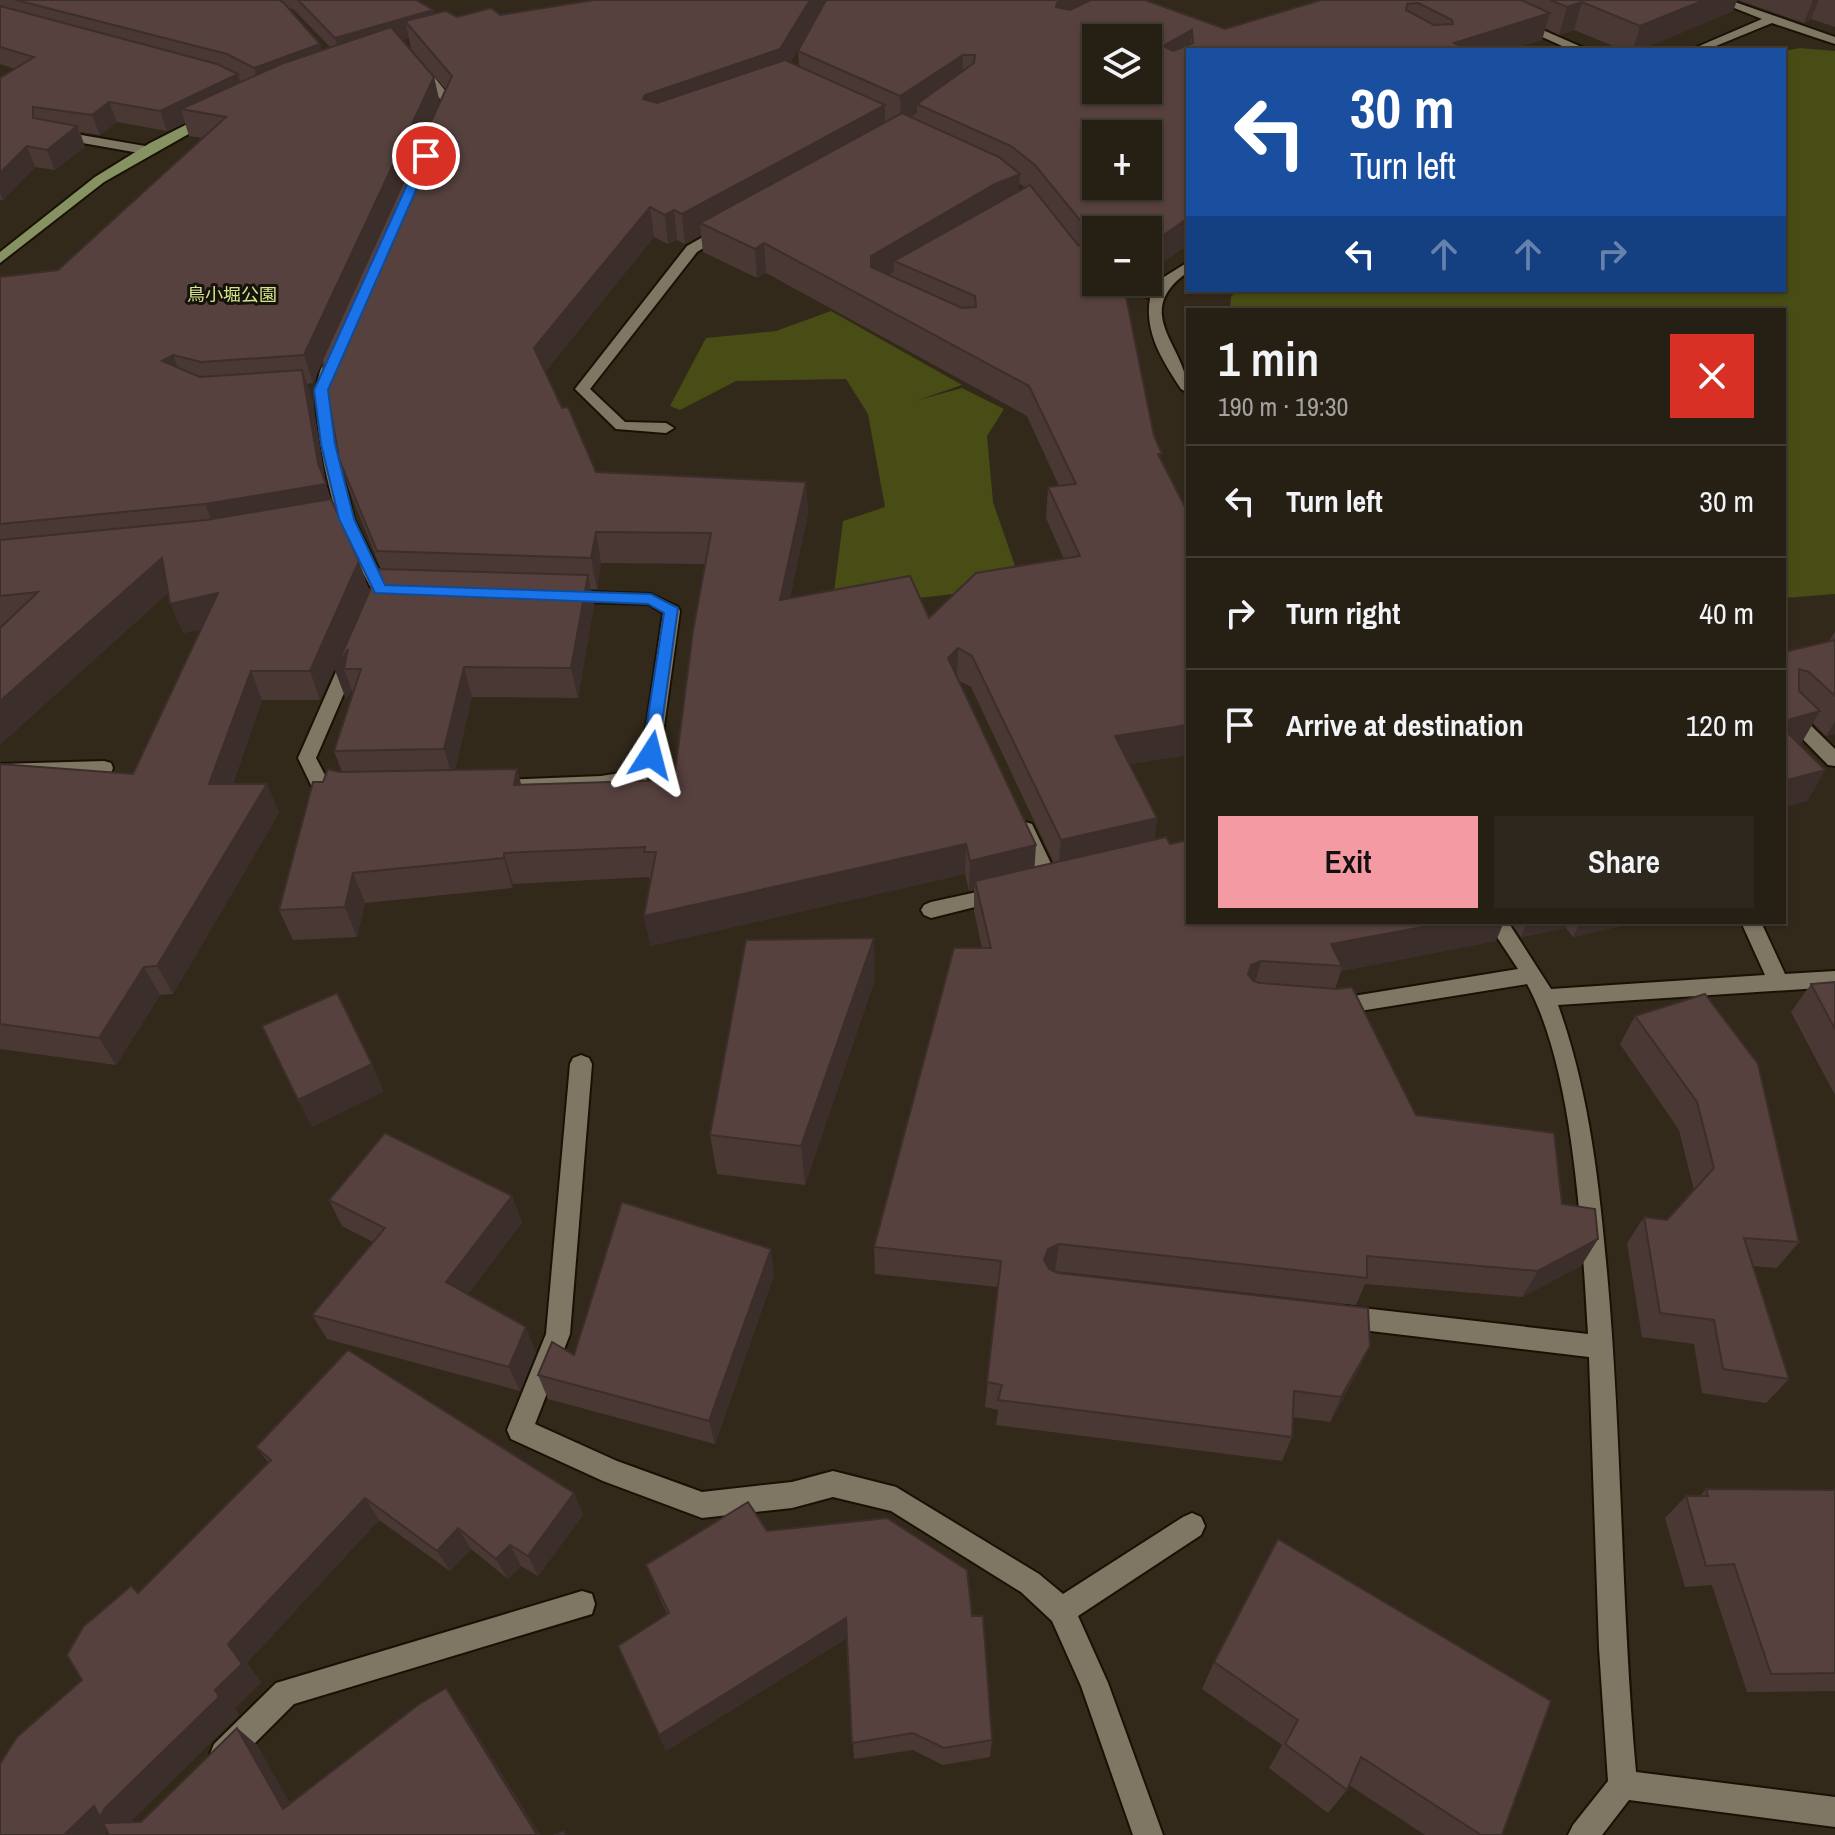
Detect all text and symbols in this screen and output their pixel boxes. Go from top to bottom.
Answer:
map controls [1082,24,1162,296]
button: layers [1082,24,1162,104]
text: 30 m [1350,70,1455,145]
icon: left [1218,80,1322,184]
button: + [1082,120,1162,200]
pin [392,122,460,190]
icon: arrive [404,134,448,178]
text: Turn left [1350,142,1456,190]
button: − [1082,216,1162,296]
icon: left [1338,232,1382,276]
icon: ahead [1422,232,1466,276]
icon: ahead [1506,232,1550,276]
icon: right [1590,232,1634,276]
park label: 鳥小堀公園 [187,282,277,307]
text: 1 min [1218,326,1319,391]
button: close [1670,334,1754,418]
text: 190 m · 19:30 [1218,389,1348,424]
icon: left [1218,479,1262,523]
text: Turn left [1286,481,1383,521]
text: 30 m [1699,481,1754,521]
icon: right [1218,591,1262,635]
text: Turn right [1286,593,1400,633]
text: 40 m [1699,593,1754,633]
icon: arrive [1218,703,1262,747]
text: Arrive at destination [1286,705,1524,745]
text: 120 m [1686,705,1754,745]
position arrow [609,713,693,797]
button: Exit [1218,816,1478,908]
button: Share [1494,816,1754,908]

